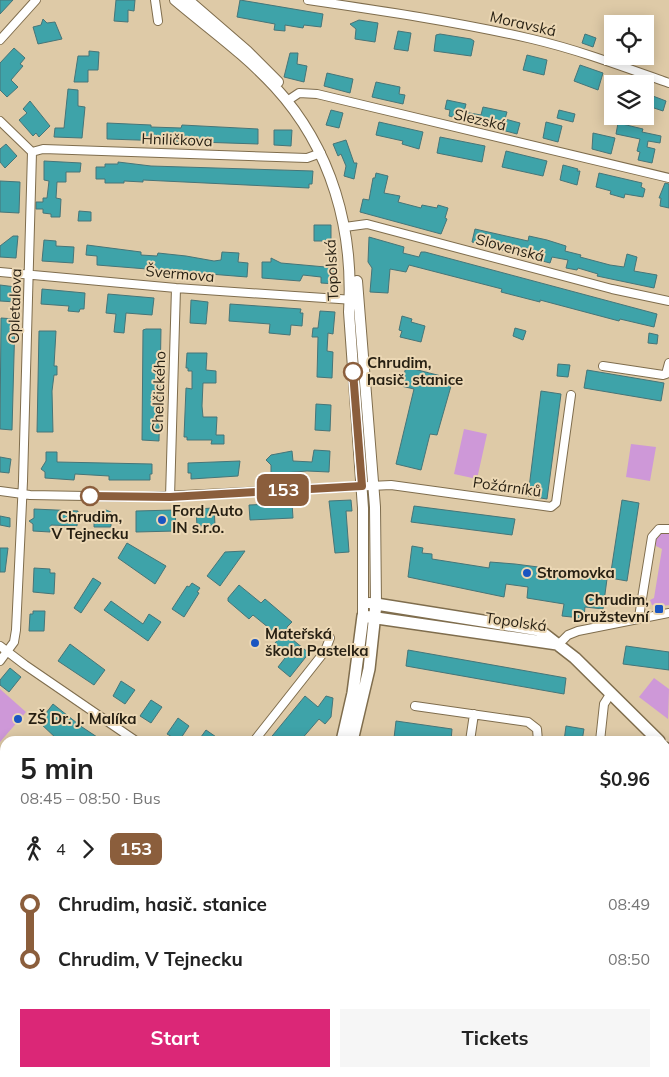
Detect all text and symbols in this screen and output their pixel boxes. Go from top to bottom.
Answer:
street label: Moravská [488,7,558,40]
map controls [604,15,654,125]
button: locate [604,15,654,65]
button: layers [604,75,654,125]
street label: Slezská [452,104,508,135]
street label: Hniličkova [141,129,213,150]
street label: Slovenská [474,229,547,266]
street label: Topolská [320,239,343,301]
street label: Švermova [145,261,215,286]
street label: Opletalova [4,268,25,344]
street label: Chelčického [148,351,169,433]
place label: Chrudim, hasič. stanice [367,353,463,389]
marker: Chrudim, hasič. stanice [343,362,363,382]
street label: Požárníků [472,472,543,501]
line badge: 153 [254,474,312,506]
text: 153 [267,478,299,501]
marker: Chrudim, V Tejnecku [80,486,100,506]
place label: Ford Auto IN s.r.o. [172,501,243,537]
place label: Chrudim, V Tejnecku [50,507,129,543]
marker: Ford Auto IN s.r.o. [156,514,168,526]
place label: Stromovka [537,563,615,582]
marker: Stromovka [521,567,533,579]
place label: Chrudim, Družstevní [573,590,650,626]
marker: Chrudim, Družstevní [653,603,665,615]
street label: Topolská [484,608,548,635]
place label: Mateřská škola Pastelka [265,624,369,660]
marker: Mateřská škola Pastelka [249,637,261,649]
place label: ZŠ Dr. J. Malíka [28,709,137,728]
marker: ZŠ Dr. J. Malíka [12,713,24,725]
text: 5 min [20,751,94,786]
text: $0.96 [600,767,650,791]
text: 08:45 – 08:50 · Bus [20,788,161,808]
icon: walk [20,835,48,863]
icon: forward [74,835,102,863]
text: 153 [120,837,152,860]
text: 4 [56,839,66,859]
text: Chrudim, hasič. stanice [58,892,267,916]
text: 08:49 [608,894,650,914]
text: Chrudim, V Tejnecku [58,947,243,971]
text: 08:50 [608,949,650,969]
button: Start [20,1009,330,1067]
button: Tickets [340,1009,650,1067]

